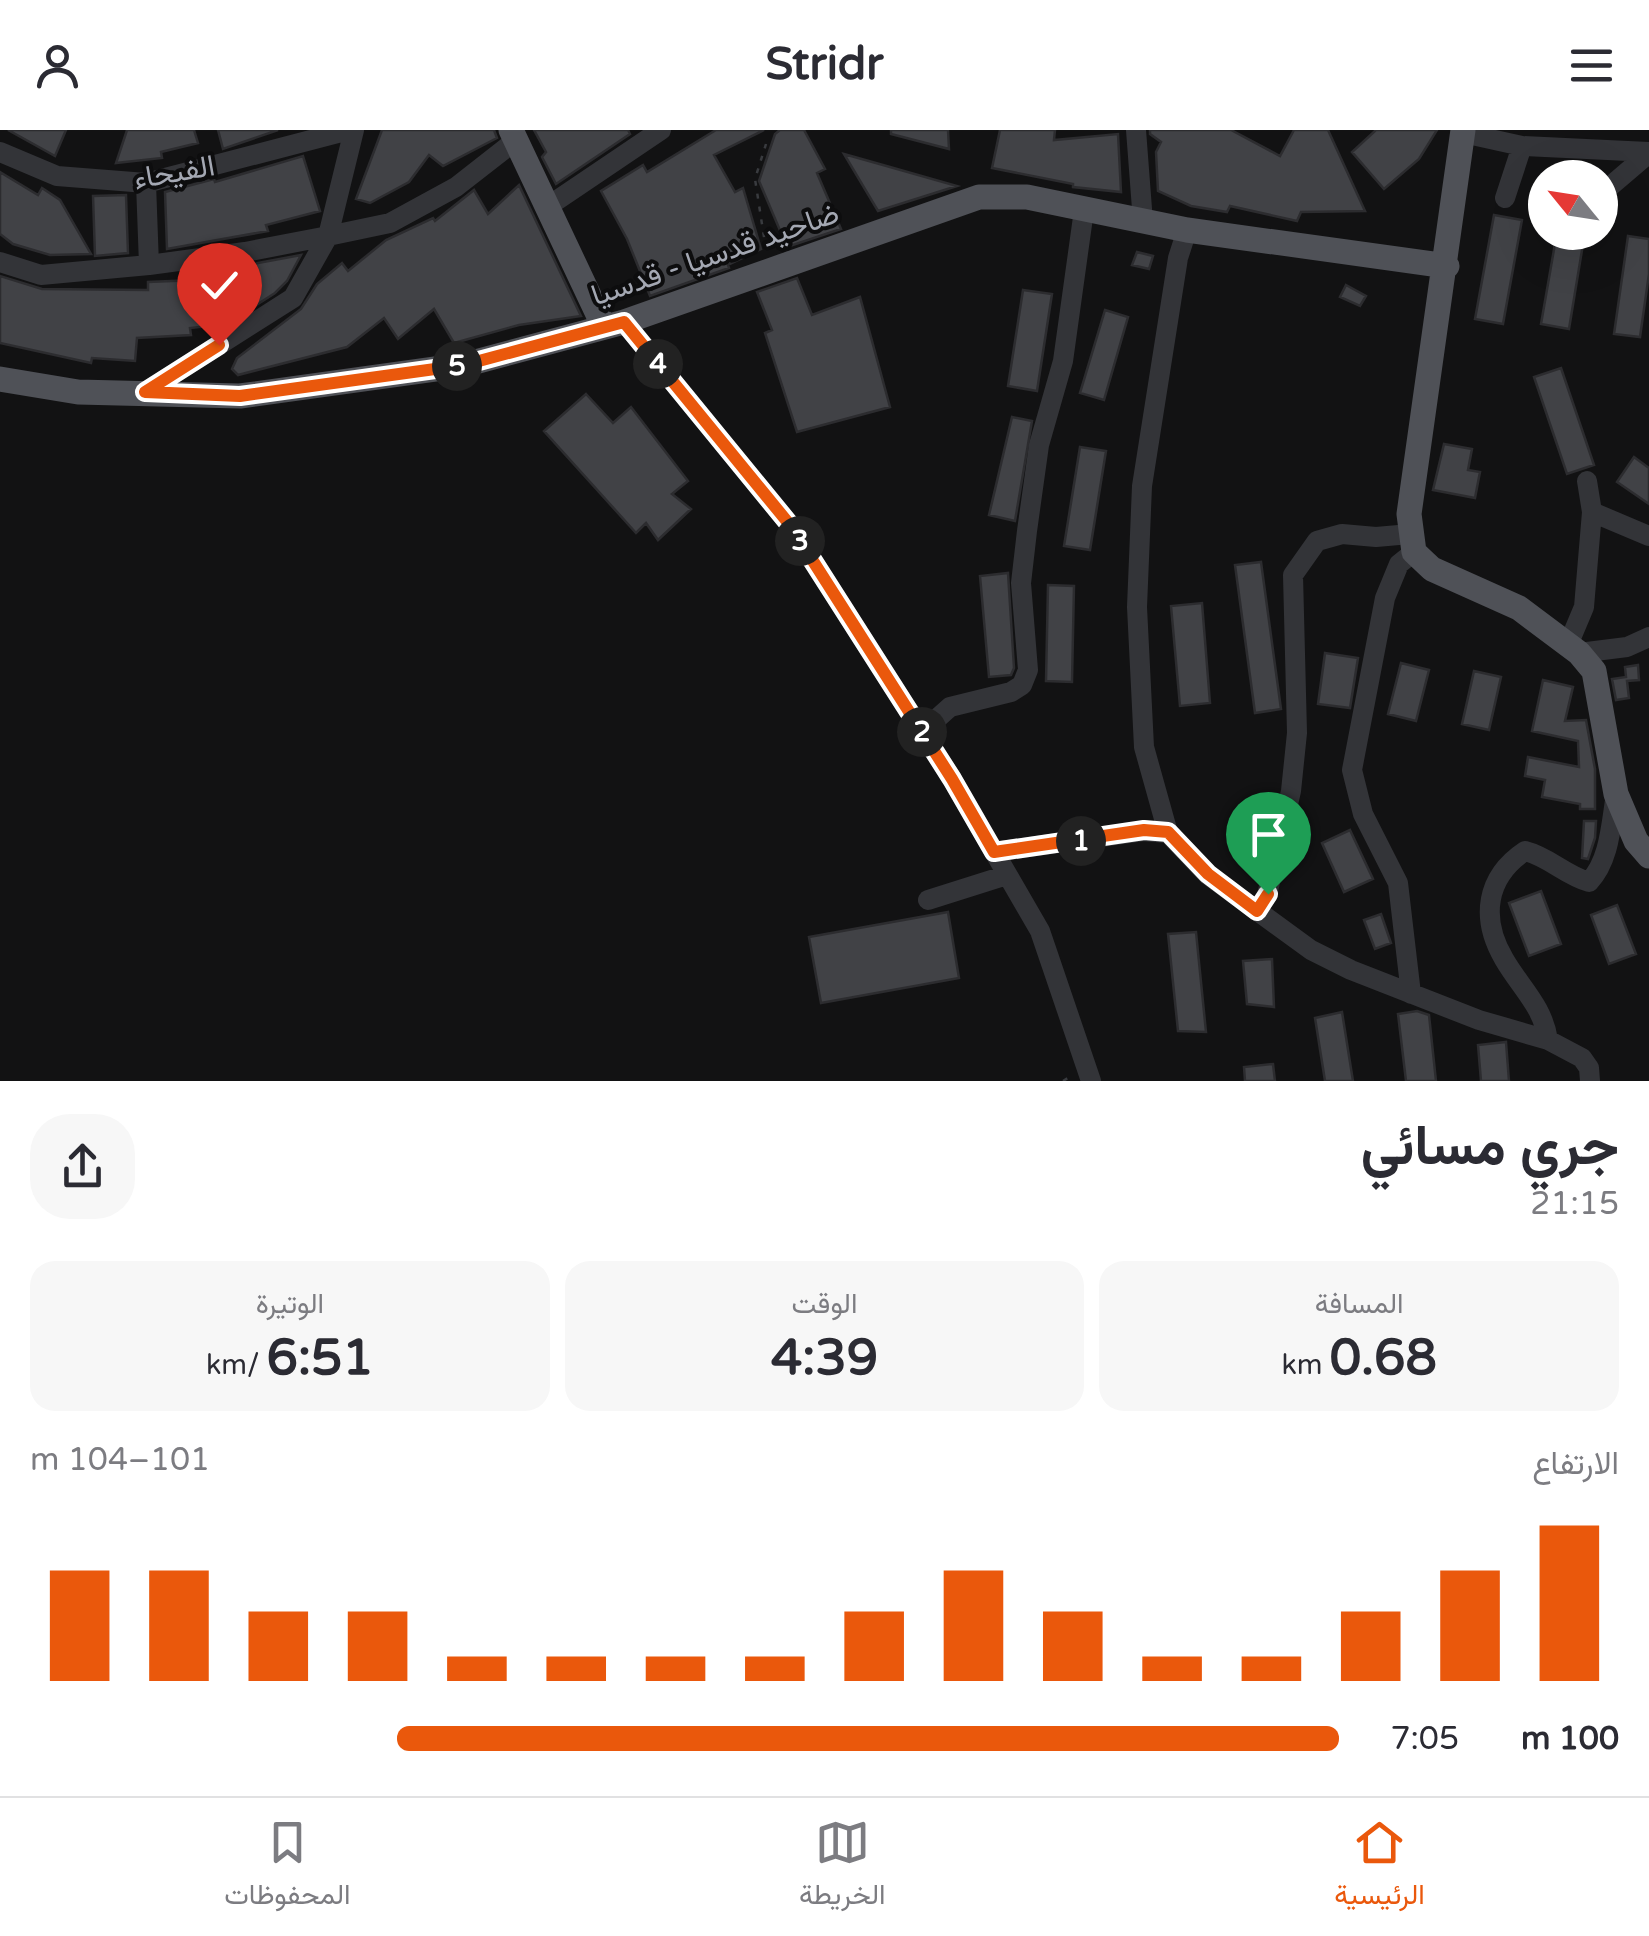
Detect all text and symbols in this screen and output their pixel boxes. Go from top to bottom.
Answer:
icon: person [30,38,85,93]
text: Stridr [766,38,884,92]
icon: menu [1564,38,1619,93]
street label: الفيحاء [131,147,218,198]
north arrow [1528,160,1618,250]
map controls [1528,160,1618,250]
street label: ضاحيد قدسيا - قدسيا [586,195,844,314]
pin [177,243,262,346]
icon: check [192,258,247,313]
pin: 4 [633,339,683,389]
pin: 5 [432,341,482,391]
text: 4 [649,347,667,381]
text: 5 [448,349,466,383]
pin: 3 [775,516,825,566]
text: 3 [791,524,809,558]
pin: 2 [897,707,947,757]
text: 2 [913,715,931,749]
pin [1226,792,1311,895]
icon: arrive [1241,807,1296,862]
pin: 1 [1056,816,1106,866]
text: 1 [1072,824,1090,858]
button: share [30,1114,135,1219]
text: جري مسائي [1361,1114,1619,1180]
text: 21:15 [1530,1185,1619,1223]
text: الوتيرة [256,1287,324,1321]
text: الوقت [792,1287,857,1321]
text: المسافة [1315,1287,1404,1321]
text: 6:51 [267,1328,374,1388]
text: 4:39 [771,1328,878,1388]
text: 0.68 [1330,1328,1437,1388]
text: /km [206,1348,267,1382]
text: km [1281,1348,1330,1382]
text: 101–104 m [30,1441,210,1479]
text: الارتفاع [1532,1445,1619,1483]
text: 7:05 [1390,1720,1459,1758]
text: 100 m [1521,1720,1619,1758]
tab: المحفوظات [224,1815,350,1919]
tab: الخريطة [799,1815,886,1919]
tab: الرئيسية [1334,1815,1425,1919]

